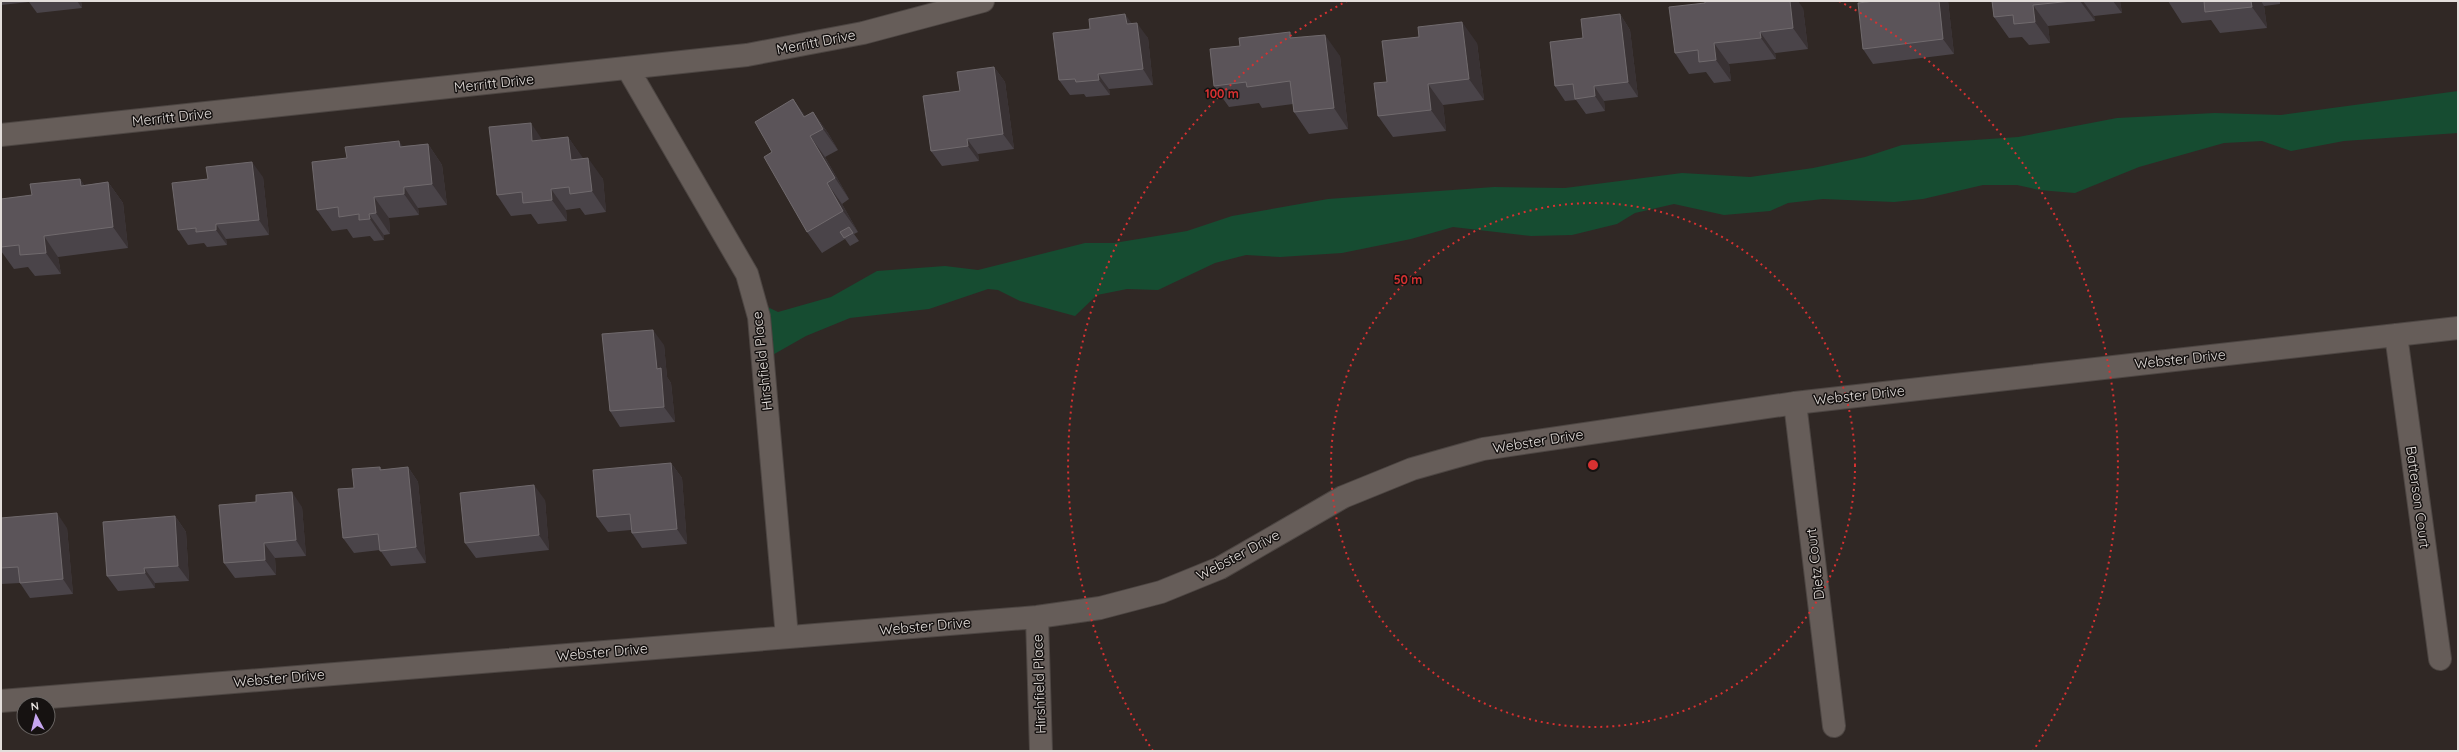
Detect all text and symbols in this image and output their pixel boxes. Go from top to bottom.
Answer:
street label: Merritt Drive [775,25,857,58]
street label: Merritt Drive [453,70,535,96]
text: 100 m [1205,86,1239,101]
street label: Merritt Drive [131,104,213,130]
text: 50 m [1394,272,1422,287]
street label: Hirshfield Place [748,310,776,411]
street label: Webster Drive [2133,345,2227,373]
street label: Webster Drive [1812,381,1906,409]
street label: Webster Drive [1491,425,1585,457]
street label: Batterson Court [2402,445,2434,549]
centre of rings [1586,458,1600,472]
street label: Webster Drive [1193,525,1283,584]
street label: Dietz Court [1802,527,1828,601]
street label: Webster Drive [878,613,972,639]
street label: Hirshfield Place [1028,634,1050,734]
street label: Webster Drive [555,639,649,665]
street label: Webster Drive [232,665,326,691]
north arrow [16,696,56,736]
text: N [30,699,40,714]

